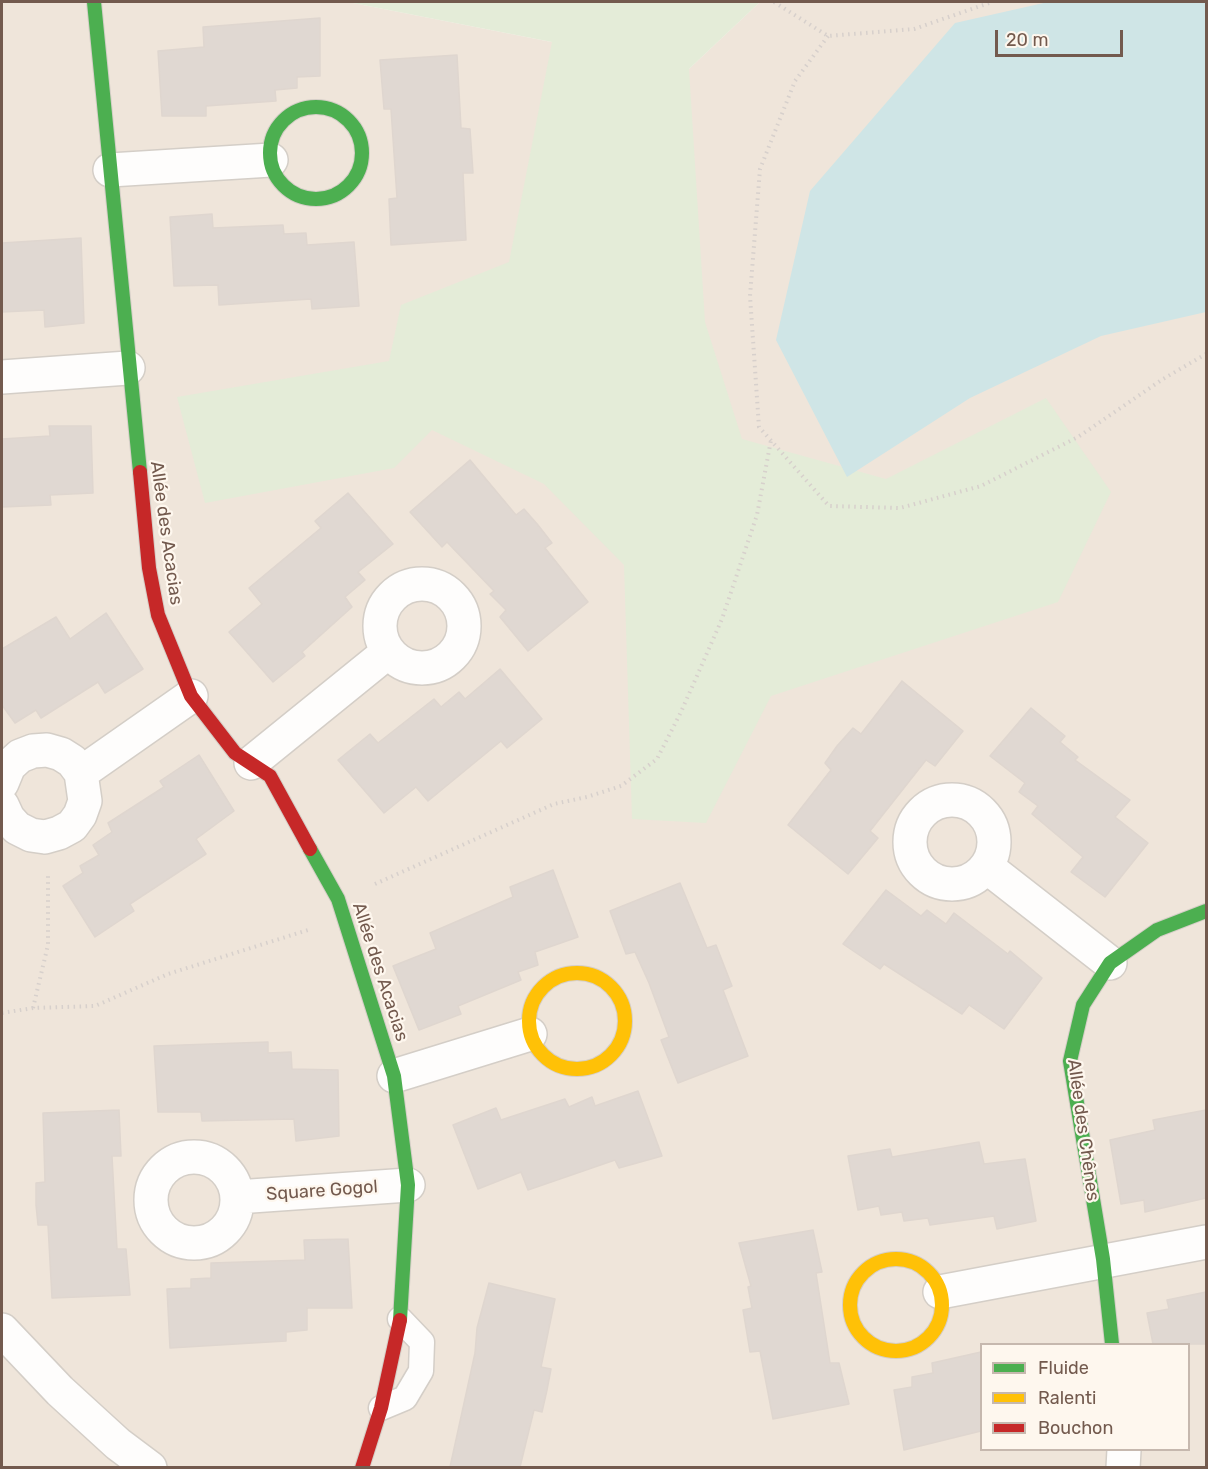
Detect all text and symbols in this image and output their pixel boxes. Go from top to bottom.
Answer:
scale bar [998,18,1126,56]
text: 20 m [1006,29,1048,51]
street label: Allée des Acacias [145,460,187,606]
street label: Allée des Acacias [347,900,413,1044]
street label: Allée des Chênes [1062,1058,1104,1202]
street label: Square Gogol [265,1176,379,1206]
legend [980,1343,1190,1451]
text: Fluide [1038,1357,1089,1379]
text: Ralenti [1038,1387,1096,1409]
text: Bouchon [1038,1417,1113,1439]

